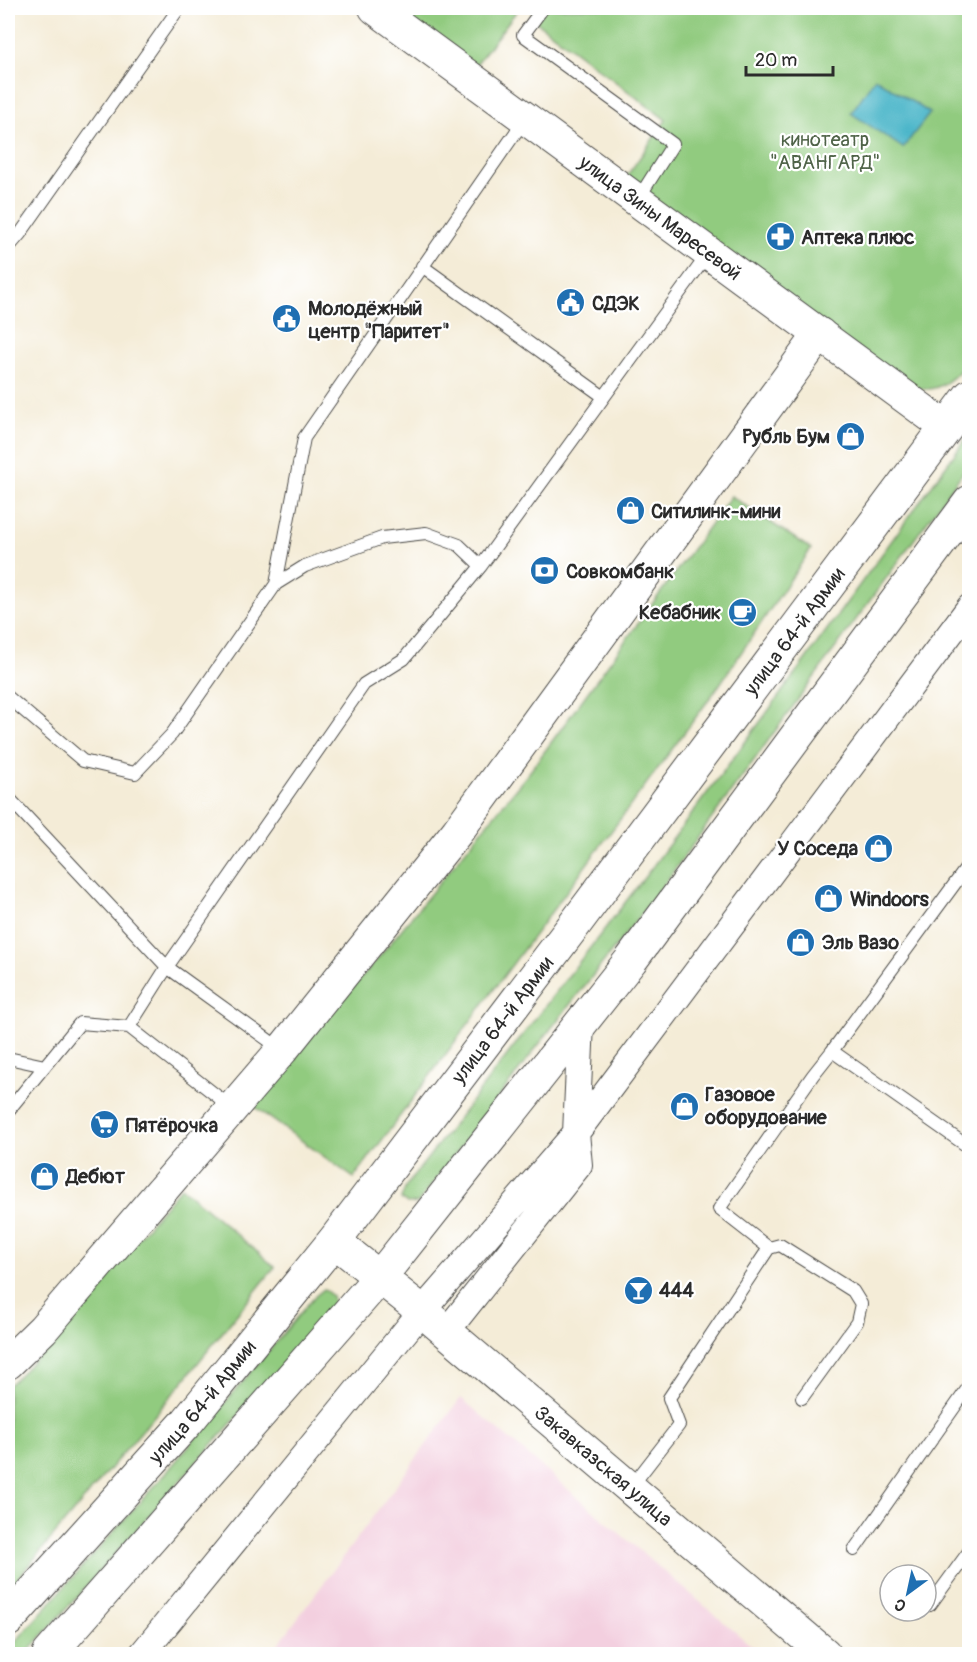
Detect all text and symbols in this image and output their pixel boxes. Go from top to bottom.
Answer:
scale bar [746,39,833,77]
text: 20 m [755,49,797,72]
park label: кинотеатр "АВАНГАРД" [770,127,880,175]
street label: улица Зины Маресевой [573,149,746,286]
pharmacy icon: Аптека плюс [764,221,796,253]
place label: Аптека плюс [801,225,914,250]
public building icon: СДЭК [555,287,587,319]
place label: СДЭК [592,291,640,316]
place label: Молодёжный центр "Паритет" [308,296,450,344]
public building icon: Молодёжный центр "Паритет" [271,303,303,335]
shop icon: Рубль Бум [835,420,867,452]
place label: Рубль Бум [742,424,830,449]
shop icon: Ситилинк-мини [614,495,646,527]
place label: Ситилинк-мини [651,499,780,524]
bank icon: Совкомбанк [529,555,561,587]
place label: Совкомбанк [566,559,674,584]
street label: улица 64-й Армии [738,563,850,701]
cafe icon: Кебабник [726,596,758,628]
place label: Кебабник [639,600,721,625]
shop icon: У Соседа [863,832,895,864]
place label: У Соседа [777,836,858,861]
shop icon: Windoors [813,883,845,915]
place label: Windoors [850,887,929,912]
shop icon: Эль Вазо [785,926,817,958]
place label: Эль Вазо [822,930,899,955]
street label: улица 64-й Армии [446,951,559,1089]
place label: Газовое оборудование [704,1082,828,1130]
shop icon: Газовое оборудование [668,1090,700,1122]
supermarket icon: Пятёрочка [89,1109,121,1141]
place label: Пятёрочка [126,1113,218,1138]
shop icon: Дебют [29,1160,61,1192]
place label: Дебют [65,1164,126,1189]
bar icon: 444 [622,1274,654,1306]
place label: 444 [659,1278,694,1303]
street label: улица 64-й Армии [143,1335,261,1470]
street label: Закавказская улица [529,1400,677,1532]
north arrow [878,1563,938,1623]
text: С [891,1594,910,1616]

